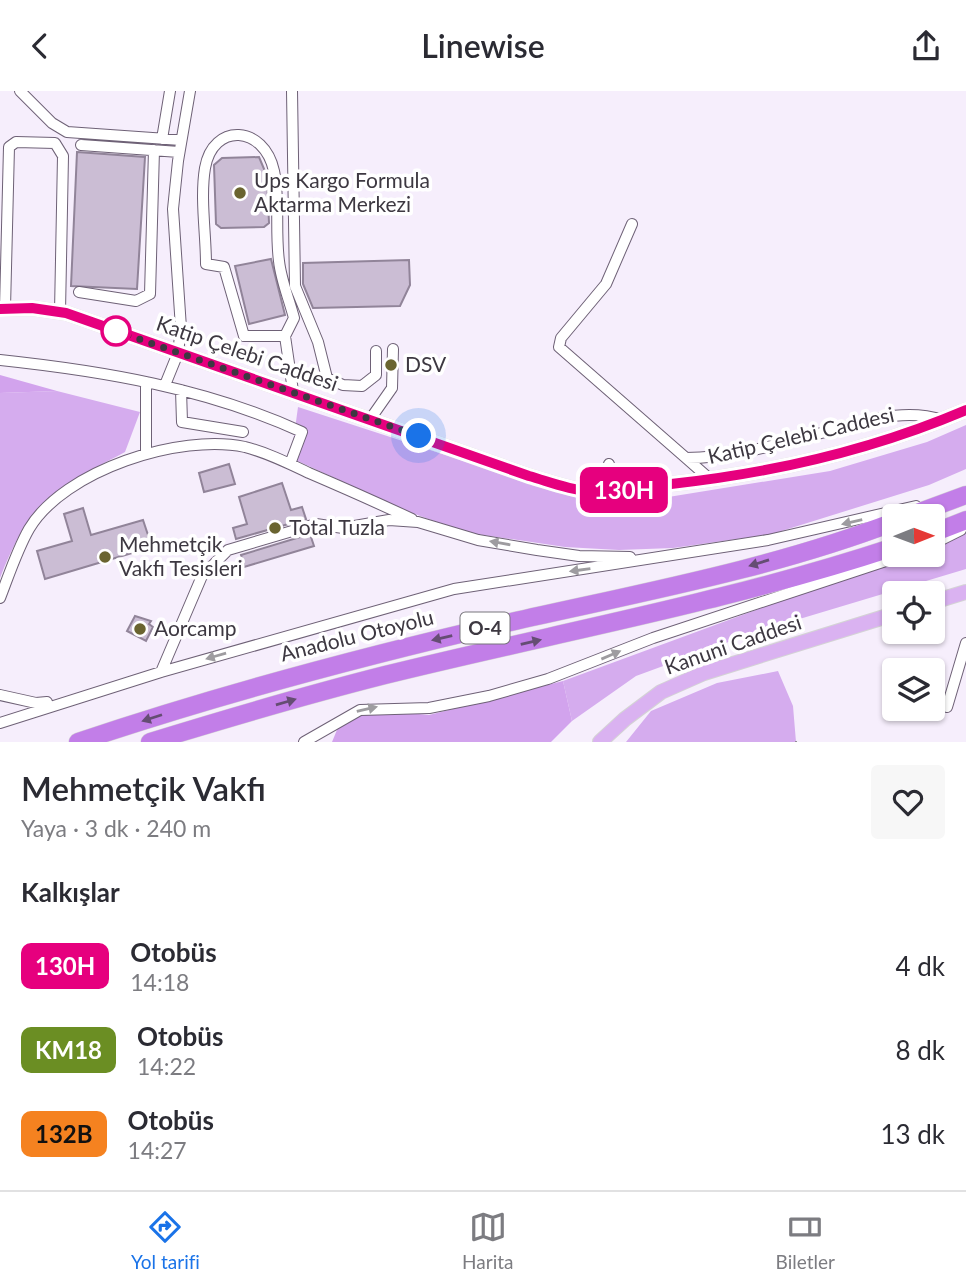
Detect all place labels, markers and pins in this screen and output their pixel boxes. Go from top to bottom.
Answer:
place label: Ups Kargo Formula Aktarma Merkezi [254,167,430,216]
marker: Ups Kargo Formula Aktarma Merkezi [232,185,248,201]
unlabelled marker [101,316,131,346]
place label: DSV [405,351,447,376]
marker: DSV [383,357,399,373]
place label: Total Tuzla [289,514,385,539]
marker: Total Tuzla [267,520,283,536]
place label: Mehmetçik Vakfı Tesisleri [119,531,242,580]
marker: Mehmetçik Vakfı Tesisleri [97,549,113,565]
place label: Aorcamp [154,615,237,640]
marker: Aorcamp [132,621,148,637]

